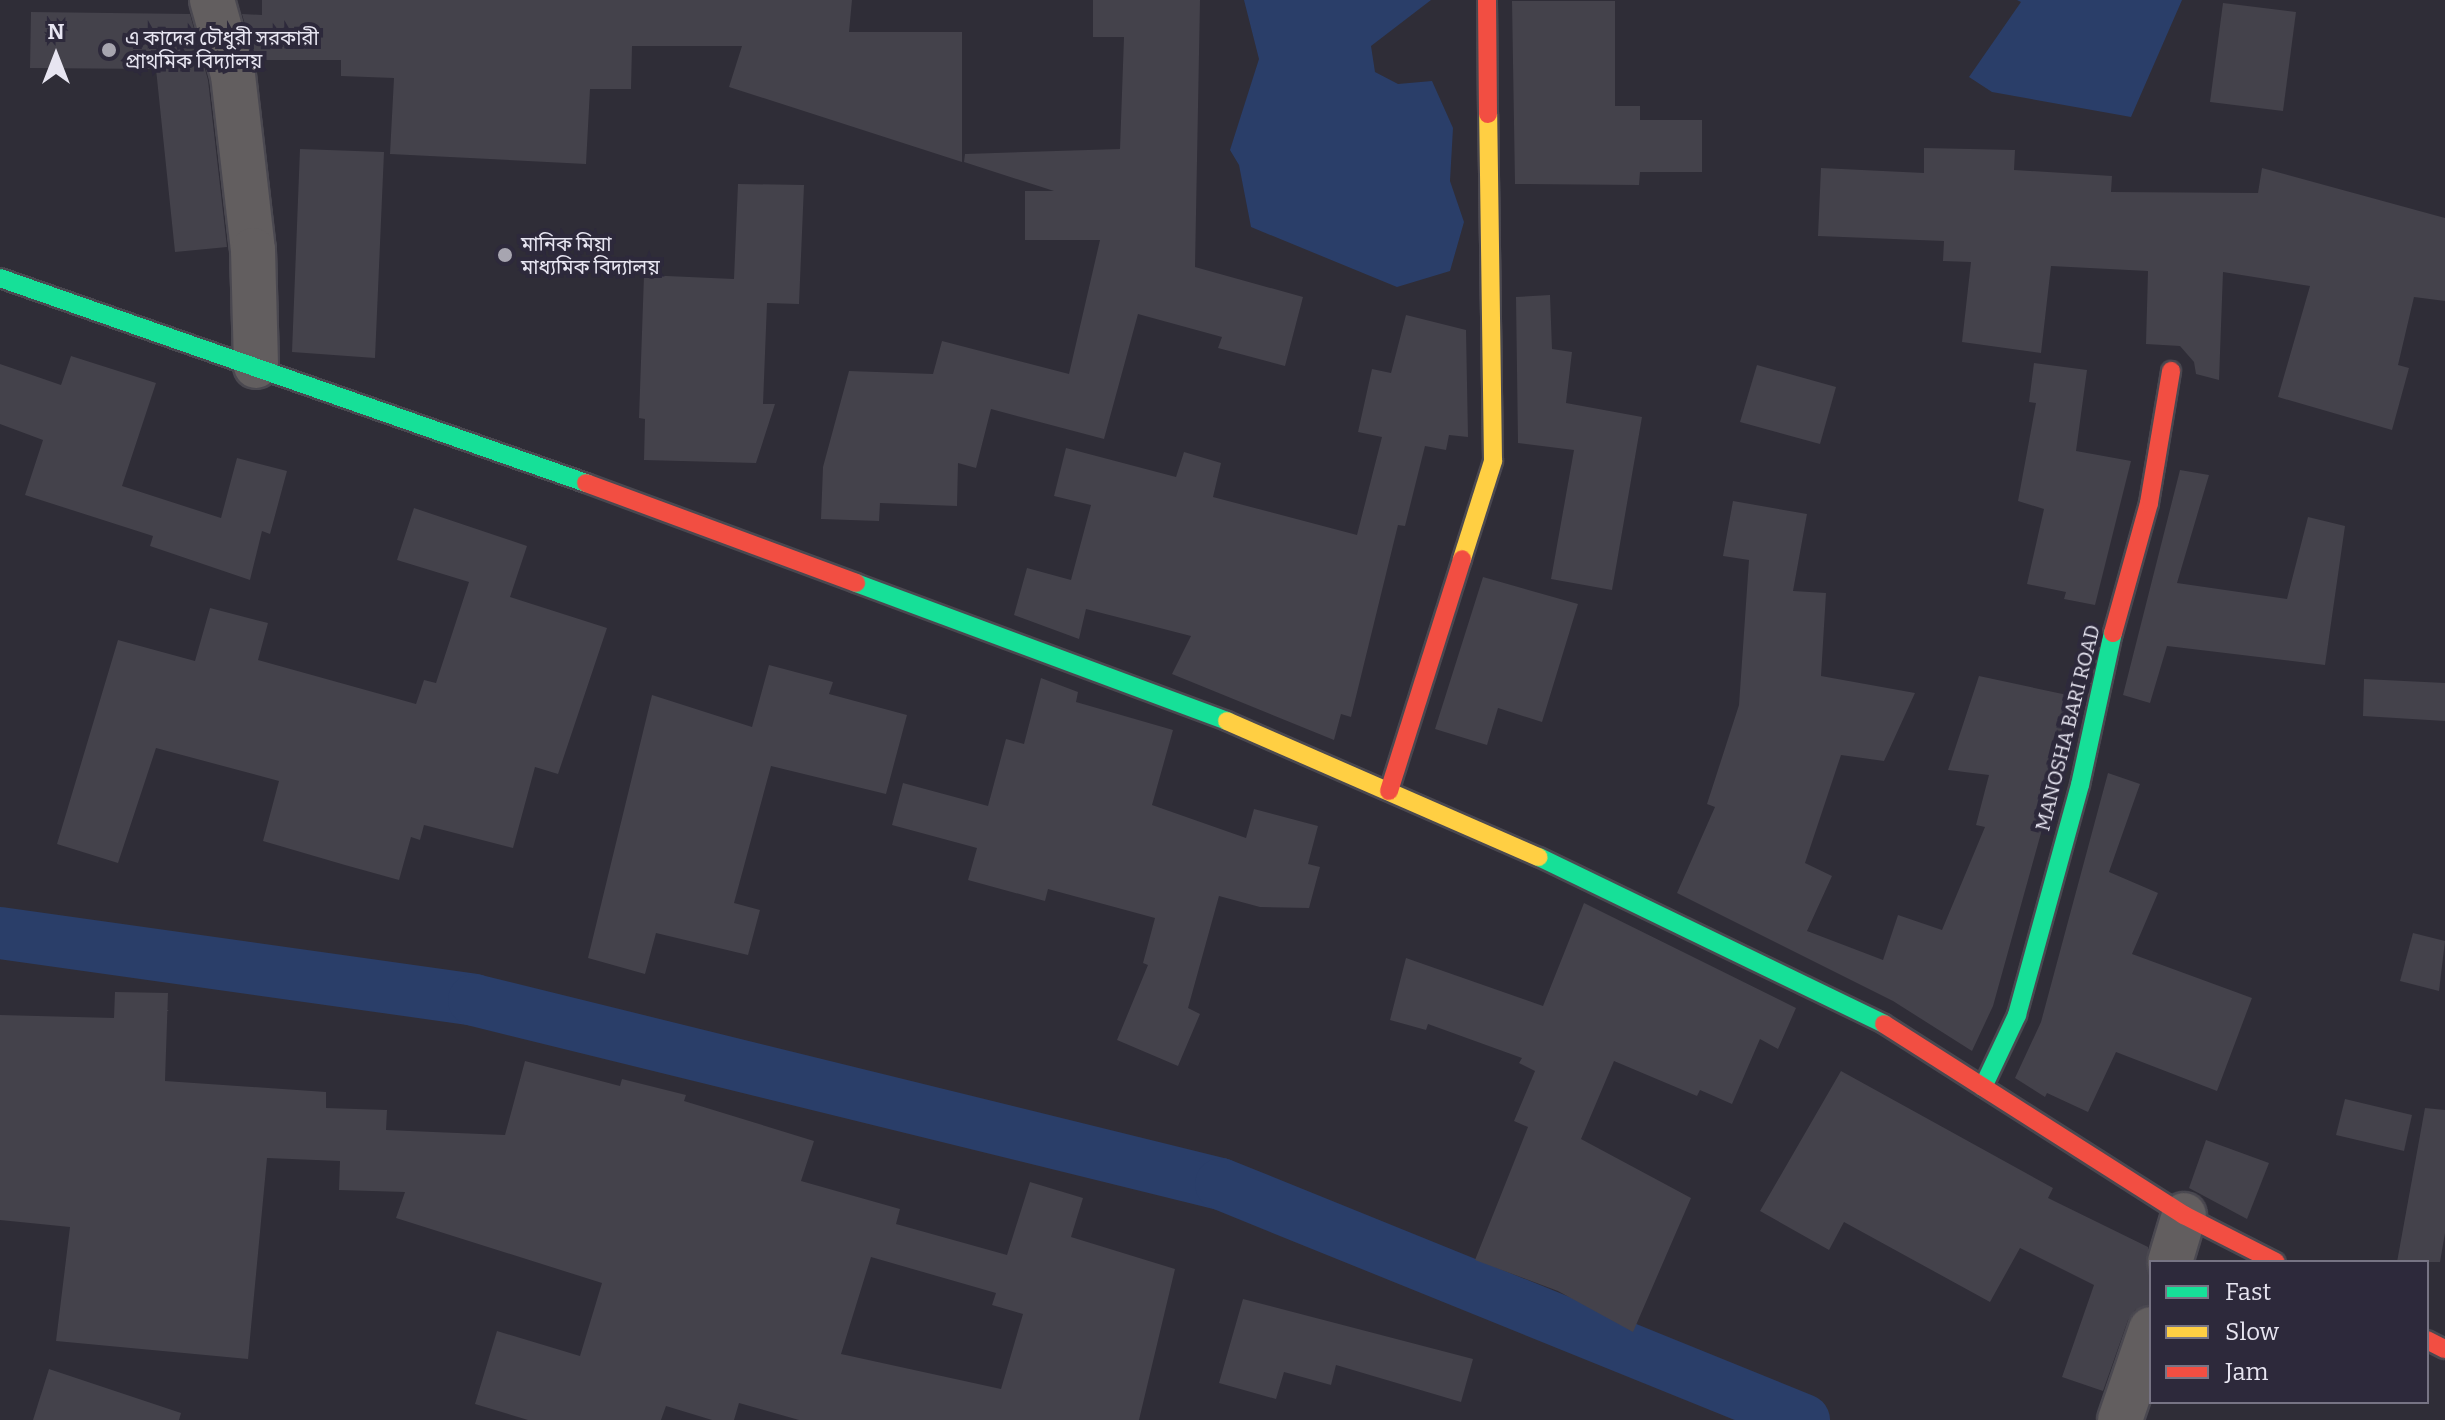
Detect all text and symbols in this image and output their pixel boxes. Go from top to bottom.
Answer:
north arrow [16,16,96,96]
text: N [48,18,64,45]
place label: এ কাদের চৌধুরী সরকারী প্রাথমিক বিদ্যালয় [125,26,319,73]
marker: এ কাদের চৌধুরী সরকারী প্রাথমিক বিদ্যালয় [100,41,118,59]
place label: মানিক মিয়া মাধ্যমিক বিদ্যালয় [521,232,660,279]
marker: মানিক মিয়া মাধ্যমিক বিদ্যালয় [496,246,514,264]
street label: MANOSHA BARI ROAD [2031,622,2105,834]
legend [2149,1260,2429,1404]
text: Fast [2225,1278,2271,1306]
text: Slow [2225,1318,2279,1346]
text: Jam [2225,1358,2268,1386]

